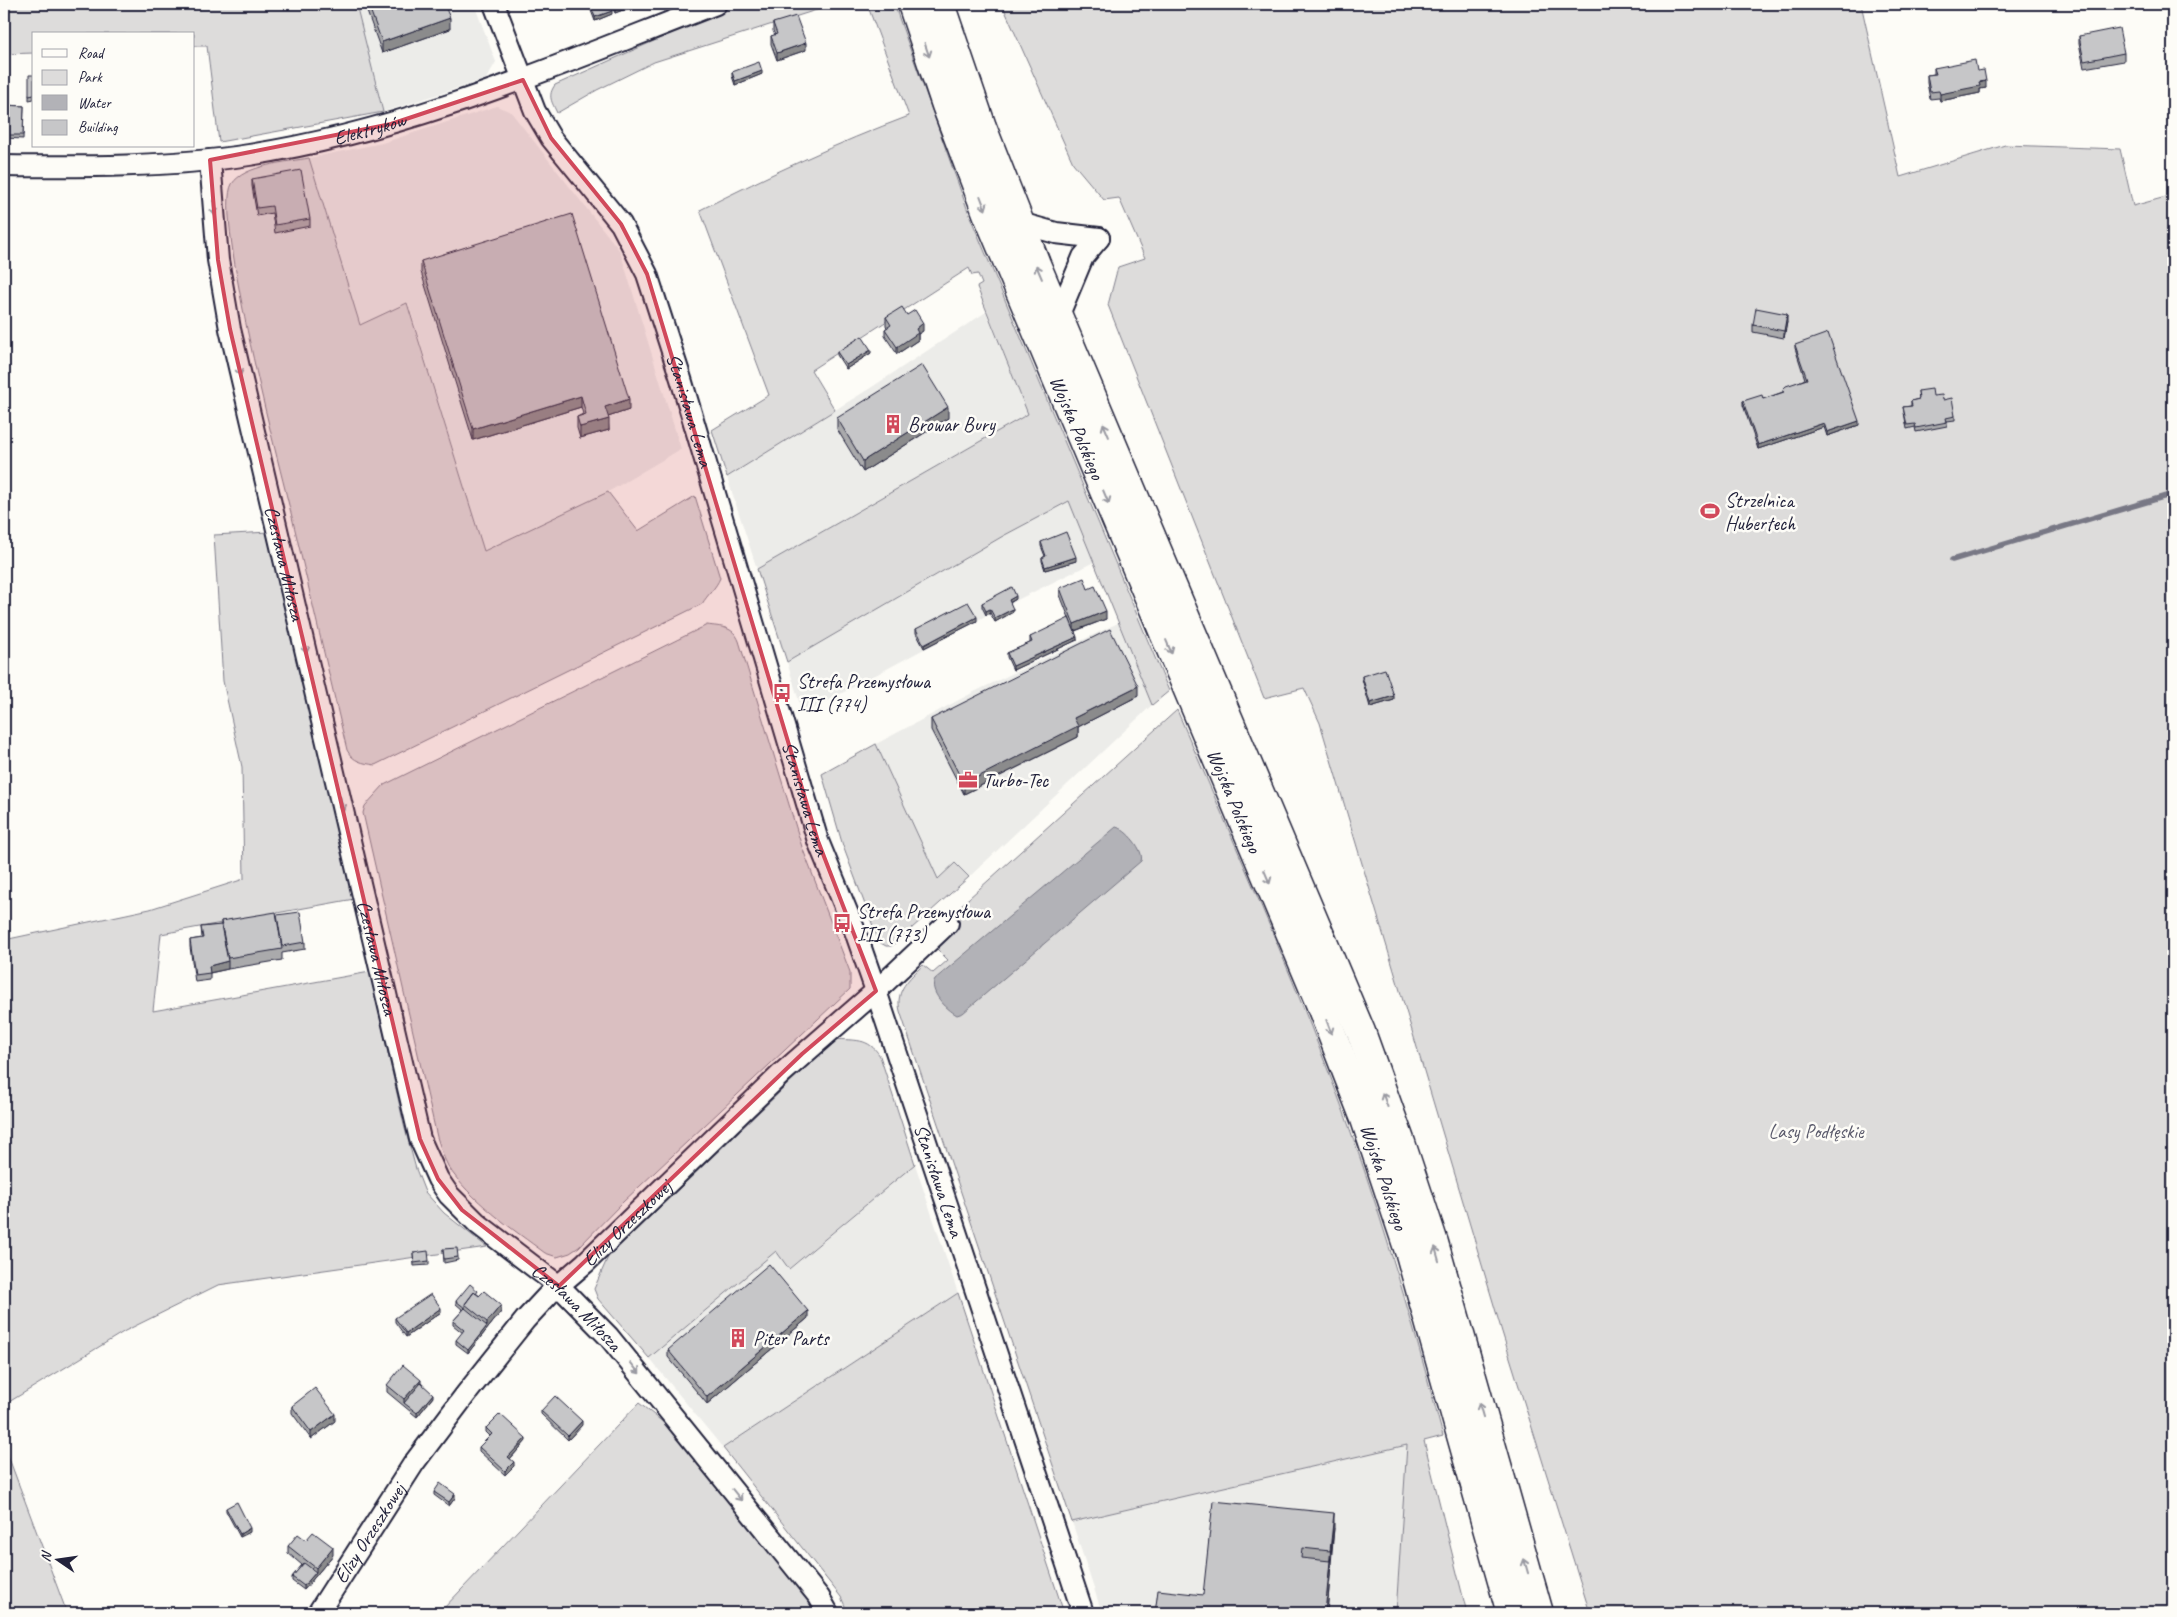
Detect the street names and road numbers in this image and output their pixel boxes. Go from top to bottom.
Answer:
street label: Elektryków [331,107,410,151]
street label: Stanisława Lema [661,350,719,471]
street label: Wojska Polskiego [1044,372,1110,484]
street label: Czesława Miłosza [259,504,310,625]
street label: Stanisława Lema [776,739,835,860]
street label: Wojska Polskiego [1201,745,1267,858]
street label: Czesława Miłosza [351,898,403,1019]
street label: Stanisława Lema [908,1121,969,1241]
street label: Wojska Polskiego [1355,1121,1413,1234]
street label: Elizy Orzeszkowej [577,1173,678,1272]
street label: Czesława Miłosza [527,1258,629,1358]
street label: Elizy Orzeszkowej [328,1477,412,1588]

